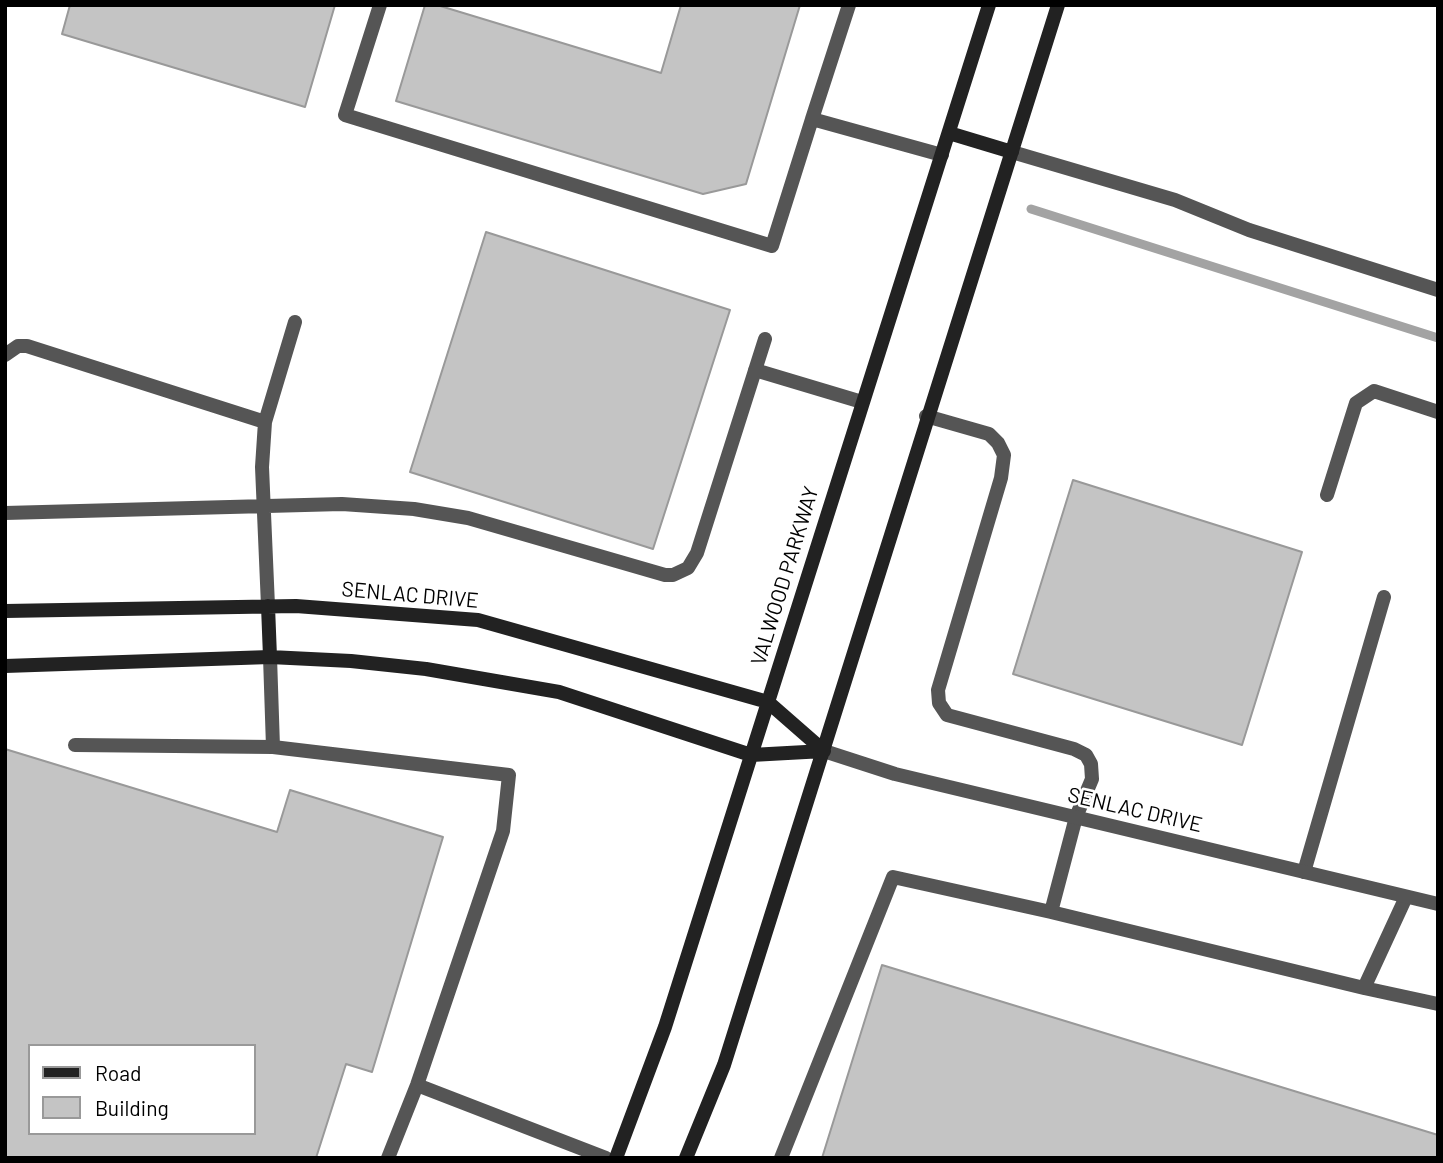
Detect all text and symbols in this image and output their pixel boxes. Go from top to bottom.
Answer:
street label: VALWOOD PARKWAY [746,484,824,668]
street label: SENLAC DRIVE [340,576,480,614]
street label: SENLAC DRIVE [1065,782,1205,838]
legend [28,1044,256,1135]
text: Road [95,1060,141,1085]
text: Building [95,1095,169,1120]

